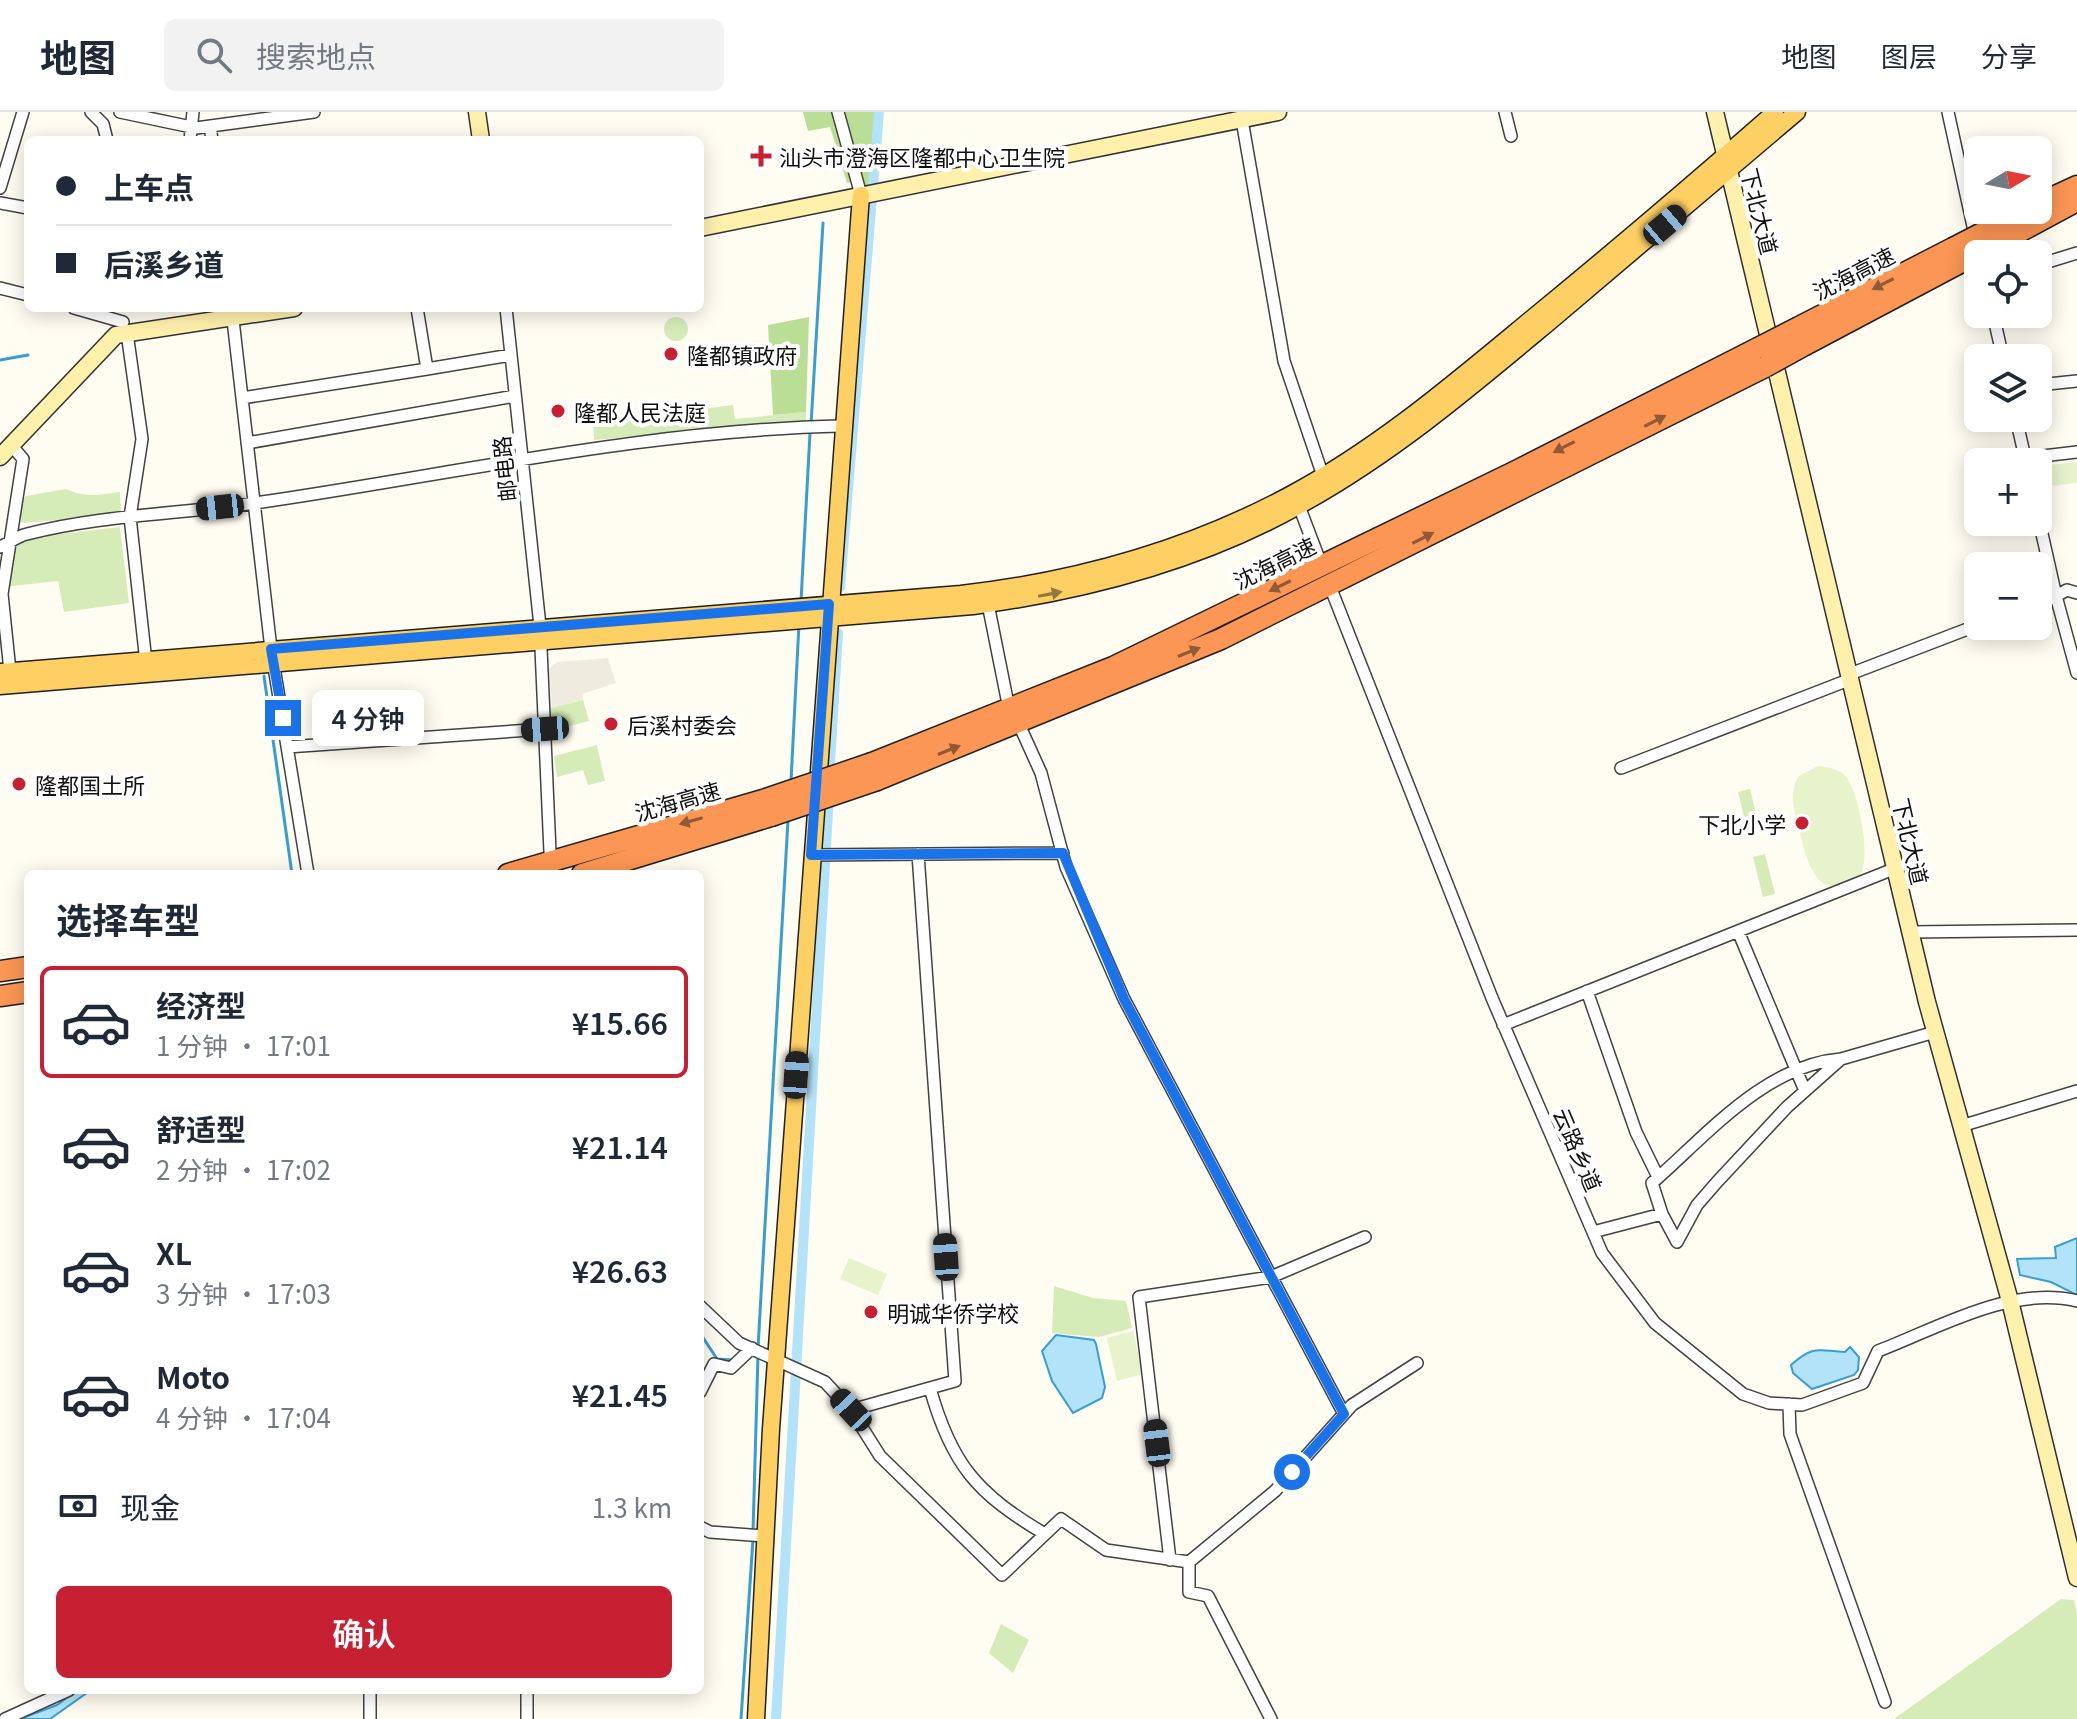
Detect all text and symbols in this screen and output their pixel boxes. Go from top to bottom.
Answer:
search box [164,19,724,91]
text: 地图 [40,28,116,83]
icon: search [192,33,236,77]
text: 搜索地点 [256,33,376,77]
text: 地图 [1781,35,1837,75]
text: 图层 [1881,35,1937,75]
text: 分享 [1981,35,2037,75]
north arrow [1964,136,2052,224]
map controls [1964,136,2052,640]
place label: 汕头市澄海区隆都中心卫生院 [779,140,1065,172]
marker: 汕头市澄海区隆都中心卫生院 [750,145,772,167]
text: 上车点 [104,164,194,208]
street label: 下北大道 [1735,164,1787,258]
car [1639,200,1691,250]
street label: 沈海高速 [1807,238,1899,306]
button: locate [1964,240,2052,328]
text: 后溪乡道 [104,241,224,285]
one-way arrow [1872,277,1895,290]
place label: 隆都镇政府 [687,338,797,370]
button: layers [1964,344,2052,432]
marker: 隆都镇政府 [662,345,680,363]
place label: 隆都人民法庭 [574,395,706,427]
marker: 隆都人民法庭 [549,402,567,420]
one-way arrow [1644,415,1667,428]
street label: 邮电路 [484,435,522,503]
one-way arrow [1552,440,1575,453]
button: + [1964,448,2052,536]
car [195,493,245,521]
street label: 沈海高速 [1227,528,1321,596]
one-way arrow [1412,531,1435,544]
button: − [1964,552,2052,640]
one-way arrow [1269,579,1292,593]
one-way arrow [1038,587,1063,600]
one-way arrow [1178,645,1202,658]
callout: 4 分钟 [311,690,423,746]
text: 4 分钟 [332,699,404,736]
route end [265,700,301,736]
place label: 后溪村委会 [627,708,737,740]
car [520,715,570,743]
marker: 后溪村委会 [602,715,620,733]
one-way arrow [937,744,961,757]
place label: 隆都国土所 [35,768,145,800]
street label: 沈海高速 [630,772,724,828]
marker: 隆都国土所 [10,775,28,793]
street label: 下北大道 [1887,795,1937,887]
place label: 下北小学 [1698,807,1786,839]
marker: 下北小学 [1793,814,1811,832]
one-way arrow [679,815,703,828]
text: 选择车型 [56,892,200,944]
text: 经济型 [156,982,246,1026]
icon: car [60,986,132,1058]
text: ¥15.66 [572,1000,668,1044]
text: 1 分钟 · 17:01 [156,1026,331,1063]
car [782,1050,810,1100]
street label: 云路乡道 [1547,1102,1611,1196]
text: 舒适型 [156,1106,246,1150]
icon: car [60,1110,132,1182]
text: ¥21.14 [572,1124,668,1168]
text: 2 分钟 · 17:02 [156,1150,331,1187]
text: XL [156,1230,192,1274]
car [932,1232,960,1282]
icon: car [60,1234,132,1306]
text: ¥26.63 [572,1248,668,1292]
text: 3 分钟 · 17:03 [156,1274,331,1311]
place label: 明诚华侨学校 [887,1296,1019,1328]
marker: 明诚华侨学校 [862,1303,880,1321]
text: Moto [156,1354,230,1398]
icon: car [60,1358,132,1430]
text: ¥21.45 [572,1372,668,1416]
car [826,1384,876,1436]
text: 4 分钟 · 17:04 [156,1398,331,1435]
car [1142,1418,1172,1468]
route start [1274,1454,1310,1490]
icon: cash [56,1484,100,1528]
text: 现金 [120,1484,180,1528]
text: 1.3 km [592,1488,672,1525]
button: 确认 [56,1586,672,1678]

